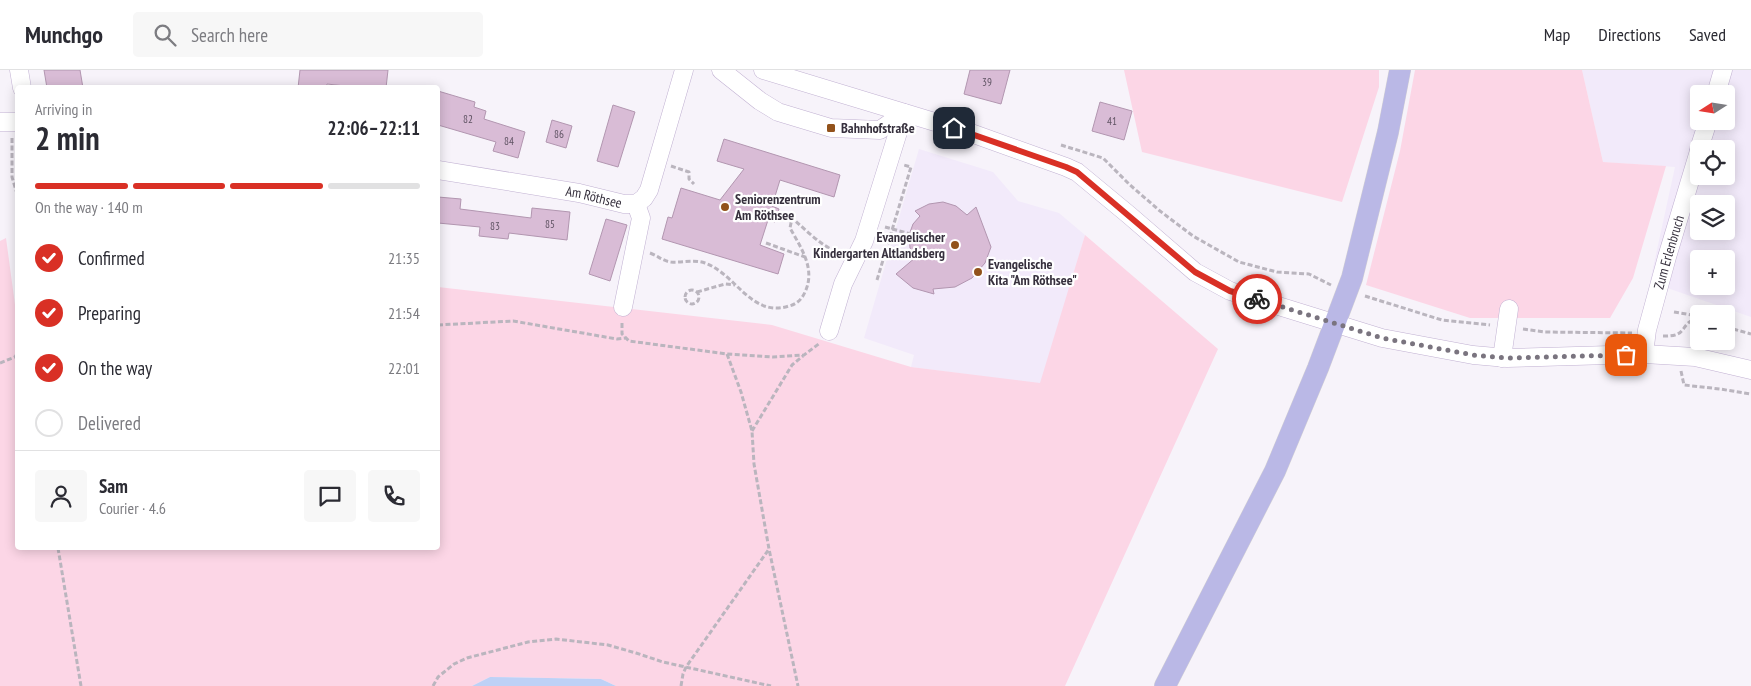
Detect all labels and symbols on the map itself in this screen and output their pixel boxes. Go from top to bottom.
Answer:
house number: 39 [982,75,992,89]
north arrow [1690,85,1735,130]
pin [933,107,975,149]
house number: 82 [463,112,473,126]
house number: 41 [1107,114,1117,128]
place label: Bahnhofstraße [841,119,915,137]
marker: Bahnhofstraße [825,122,837,134]
house number: 86 [554,127,564,141]
house number: 84 [504,134,514,148]
street label: Am Röthsee [564,182,624,212]
place label: Seniorenzentrum Am Röthsee [734,190,820,224]
marker: Seniorenzentrum Am Röthsee [719,201,731,213]
street label: Zum Erlenbruch [1650,213,1688,291]
house number: 85 [545,217,555,231]
house number: 83 [490,219,500,233]
place label: Evangelischer Kindergarten Altlandsberg [813,228,946,262]
marker: Evangelischer Kindergarten Altlandsberg [949,239,961,251]
place label: Evangelische Kita "Am Röthsee" [988,255,1077,289]
marker: Evangelische Kita "Am Röthsee" [972,266,984,278]
courier [1232,274,1282,324]
pin [1605,334,1647,376]

